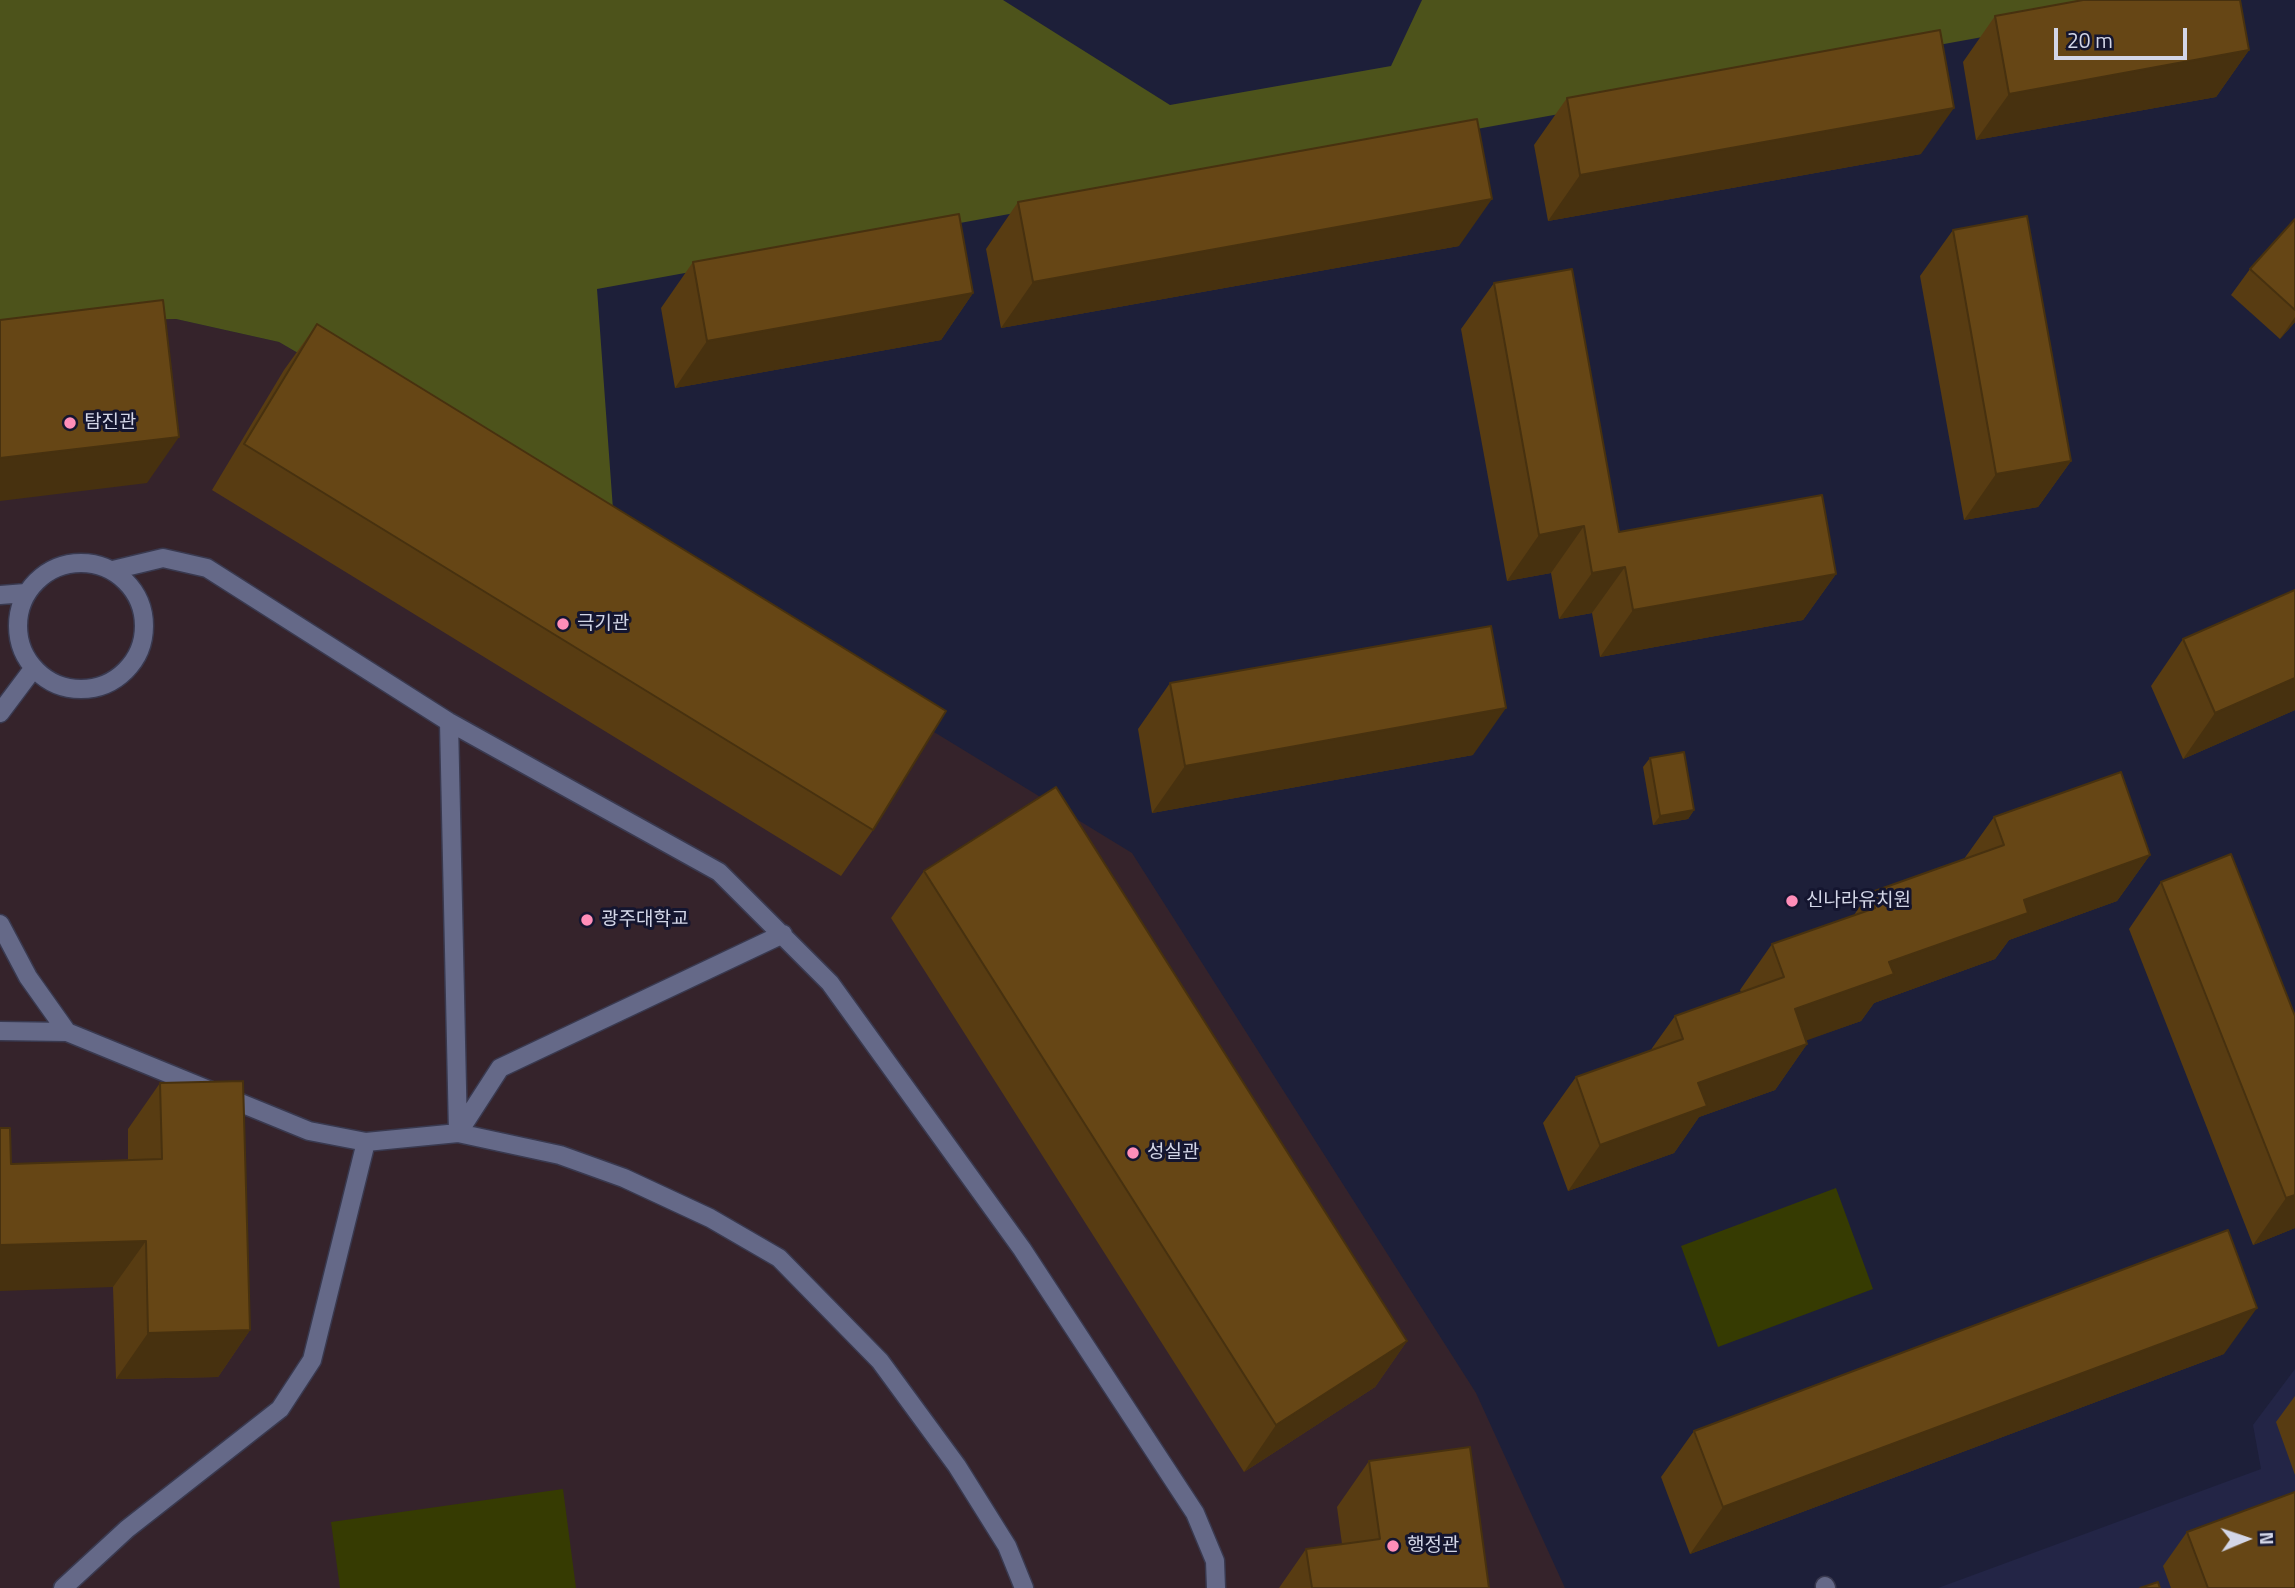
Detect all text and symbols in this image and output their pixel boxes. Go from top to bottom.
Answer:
scale bar [2057,14,2190,58]
text: 20 m [2067,24,2113,56]
place label: 탐진관 [84,412,136,434]
marker: 탐진관 [62,415,78,431]
place label: 극기관 [577,613,629,635]
marker: 극기관 [555,616,571,632]
place label: 신나라유치원 [1806,890,1911,912]
marker: 신나라유치원 [1784,893,1800,909]
place label: 광주대학교 [601,909,688,931]
marker: 광주대학교 [579,912,595,928]
place label: 성실관 [1147,1142,1199,1164]
marker: 성실관 [1125,1145,1141,1161]
north arrow [2211,1504,2281,1574]
text: N [2253,1531,2282,1545]
place label: 행정관 [1407,1535,1459,1557]
marker: 행정관 [1385,1538,1401,1554]

